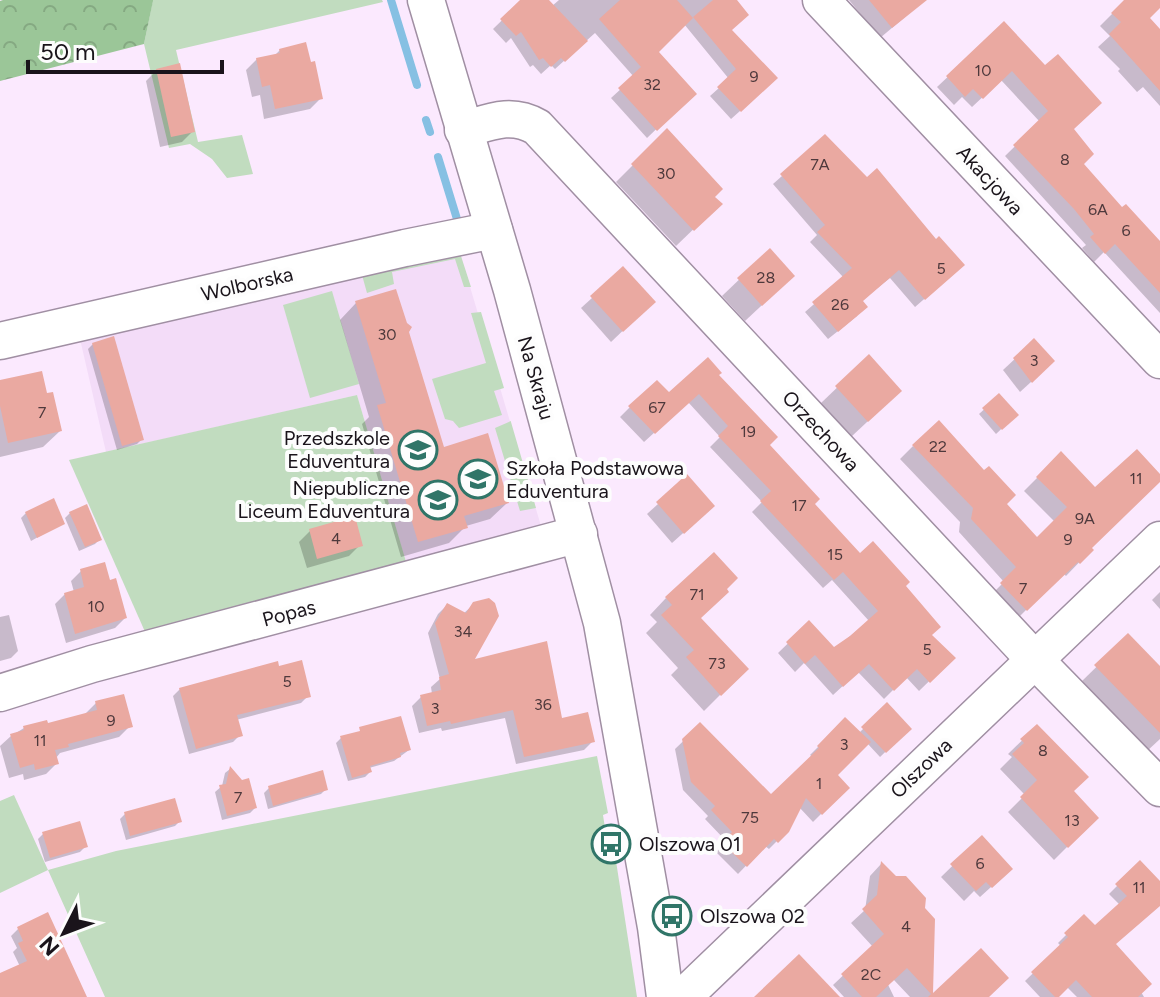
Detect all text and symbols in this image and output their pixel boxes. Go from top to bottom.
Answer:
scale bar [28,24,222,74]
text: 50 m [40,37,96,66]
house number: 10 [975,61,991,80]
house number: 9 [749,67,759,86]
house number: 32 [643,75,661,94]
street label: Akacjowa [952,140,1028,220]
house number: 8 [1060,150,1070,169]
house number: 7A [810,155,830,174]
house number: 30 [657,164,675,183]
house number: 6A [1088,200,1108,219]
house number: 6 [1121,221,1131,240]
house number: 5 [936,259,946,278]
street label: Wolborska [199,262,295,306]
house number: 28 [757,268,775,287]
house number: 26 [831,295,849,314]
house number: 30 [378,325,396,344]
street label: Na Skraju [513,333,559,423]
house number: 3 [1030,351,1038,370]
street label: Orzechowa [777,386,865,476]
house number: 67 [648,398,666,417]
house number: 7 [38,403,47,422]
house number: 19 [740,422,756,441]
place label: Przedszkole Eduventura [284,426,390,473]
school or university icon: Przedszkole Eduventura [397,429,439,471]
house number: 22 [929,437,947,456]
place label: Szkoła Podstawowa Eduventura [506,456,684,503]
school or university icon: Szkoła Podstawowa Eduventura [457,458,499,500]
house number: 11 [1129,469,1143,488]
place label: Niepubliczne Liceum Eduventura [237,476,410,523]
school or university icon: Niepubliczne Liceum Eduventura [417,479,459,521]
house number: 17 [791,496,807,515]
house number: 9A [1075,509,1095,528]
house number: 4 [331,529,341,548]
house number: 9 [1063,530,1073,549]
house number: 15 [827,545,843,564]
house number: 7 [1019,579,1028,598]
house number: 71 [689,585,705,604]
street label: Popas [260,594,318,632]
house number: 10 [88,597,104,616]
house number: 34 [454,622,472,641]
house number: 5 [922,640,932,659]
house number: 73 [708,654,726,673]
house number: 5 [282,672,292,691]
house number: 36 [534,695,552,714]
house number: 3 [431,699,439,718]
house number: 9 [106,711,116,730]
house number: 11 [33,731,47,750]
street label: Olszowa [885,733,957,803]
house number: 3 [840,735,848,754]
house number: 8 [1038,741,1048,760]
house number: 1 [816,774,822,793]
house number: 7 [234,788,243,807]
house number: 75 [741,808,759,827]
house number: 13 [1064,811,1080,830]
bus stop icon: Olszowa 01 [590,823,632,865]
place label: Olszowa 01 [639,832,741,856]
house number: 6 [975,854,985,873]
house number: 11 [1132,878,1146,897]
north arrow [24,893,104,973]
bus stop icon: Olszowa 02 [651,895,693,937]
place label: Olszowa 02 [700,904,805,928]
house number: 4 [901,917,911,936]
text: N [34,931,65,961]
house number: 2C [861,965,881,984]

